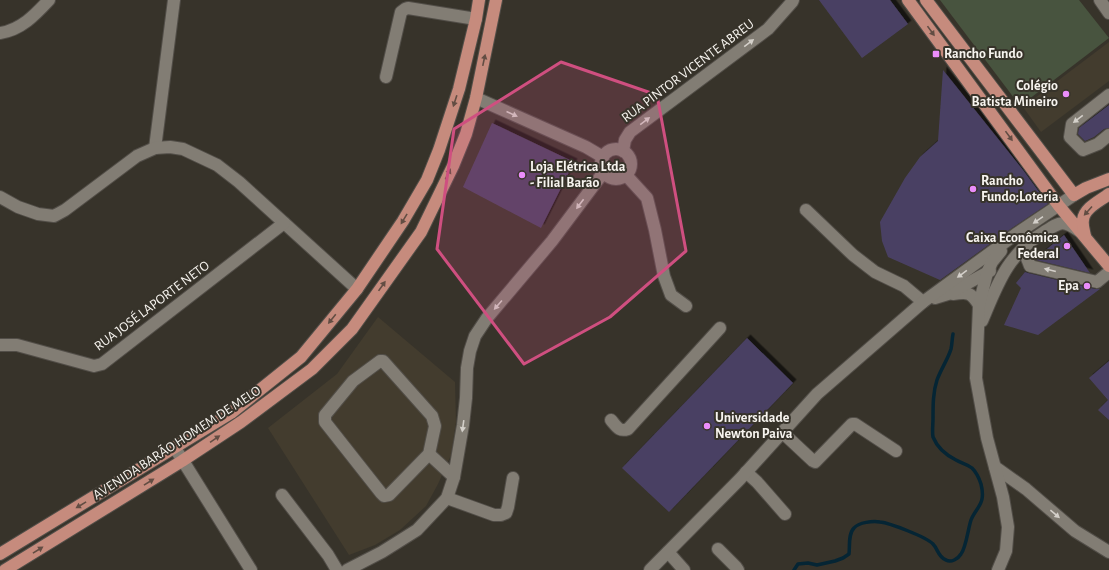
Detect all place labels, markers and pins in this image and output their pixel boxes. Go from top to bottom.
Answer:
place label: Rancho Fundo [944,47,1023,61]
marker: Rancho Fundo [931,49,941,59]
place label: Colégio Batista Mineiro [972,79,1058,109]
marker: Colégio Batista Mineiro [1061,89,1071,99]
place label: Loja Elétrica Ltda - Filial Barão [530,160,626,190]
marker: Loja Elétrica Ltda - Filial Barão [517,170,527,180]
place label: Rancho Fundo;Loteria [981,174,1059,204]
marker: Rancho Fundo;Loteria [968,184,978,194]
place label: Caixa Econômica Federal [966,231,1059,261]
marker: Caixa Econômica Federal [1062,241,1072,251]
place label: Epa [1058,279,1079,293]
marker: Epa [1082,281,1092,291]
place label: Universidade Newton Paiva [715,411,793,441]
marker: Universidade Newton Paiva [702,421,712,431]

